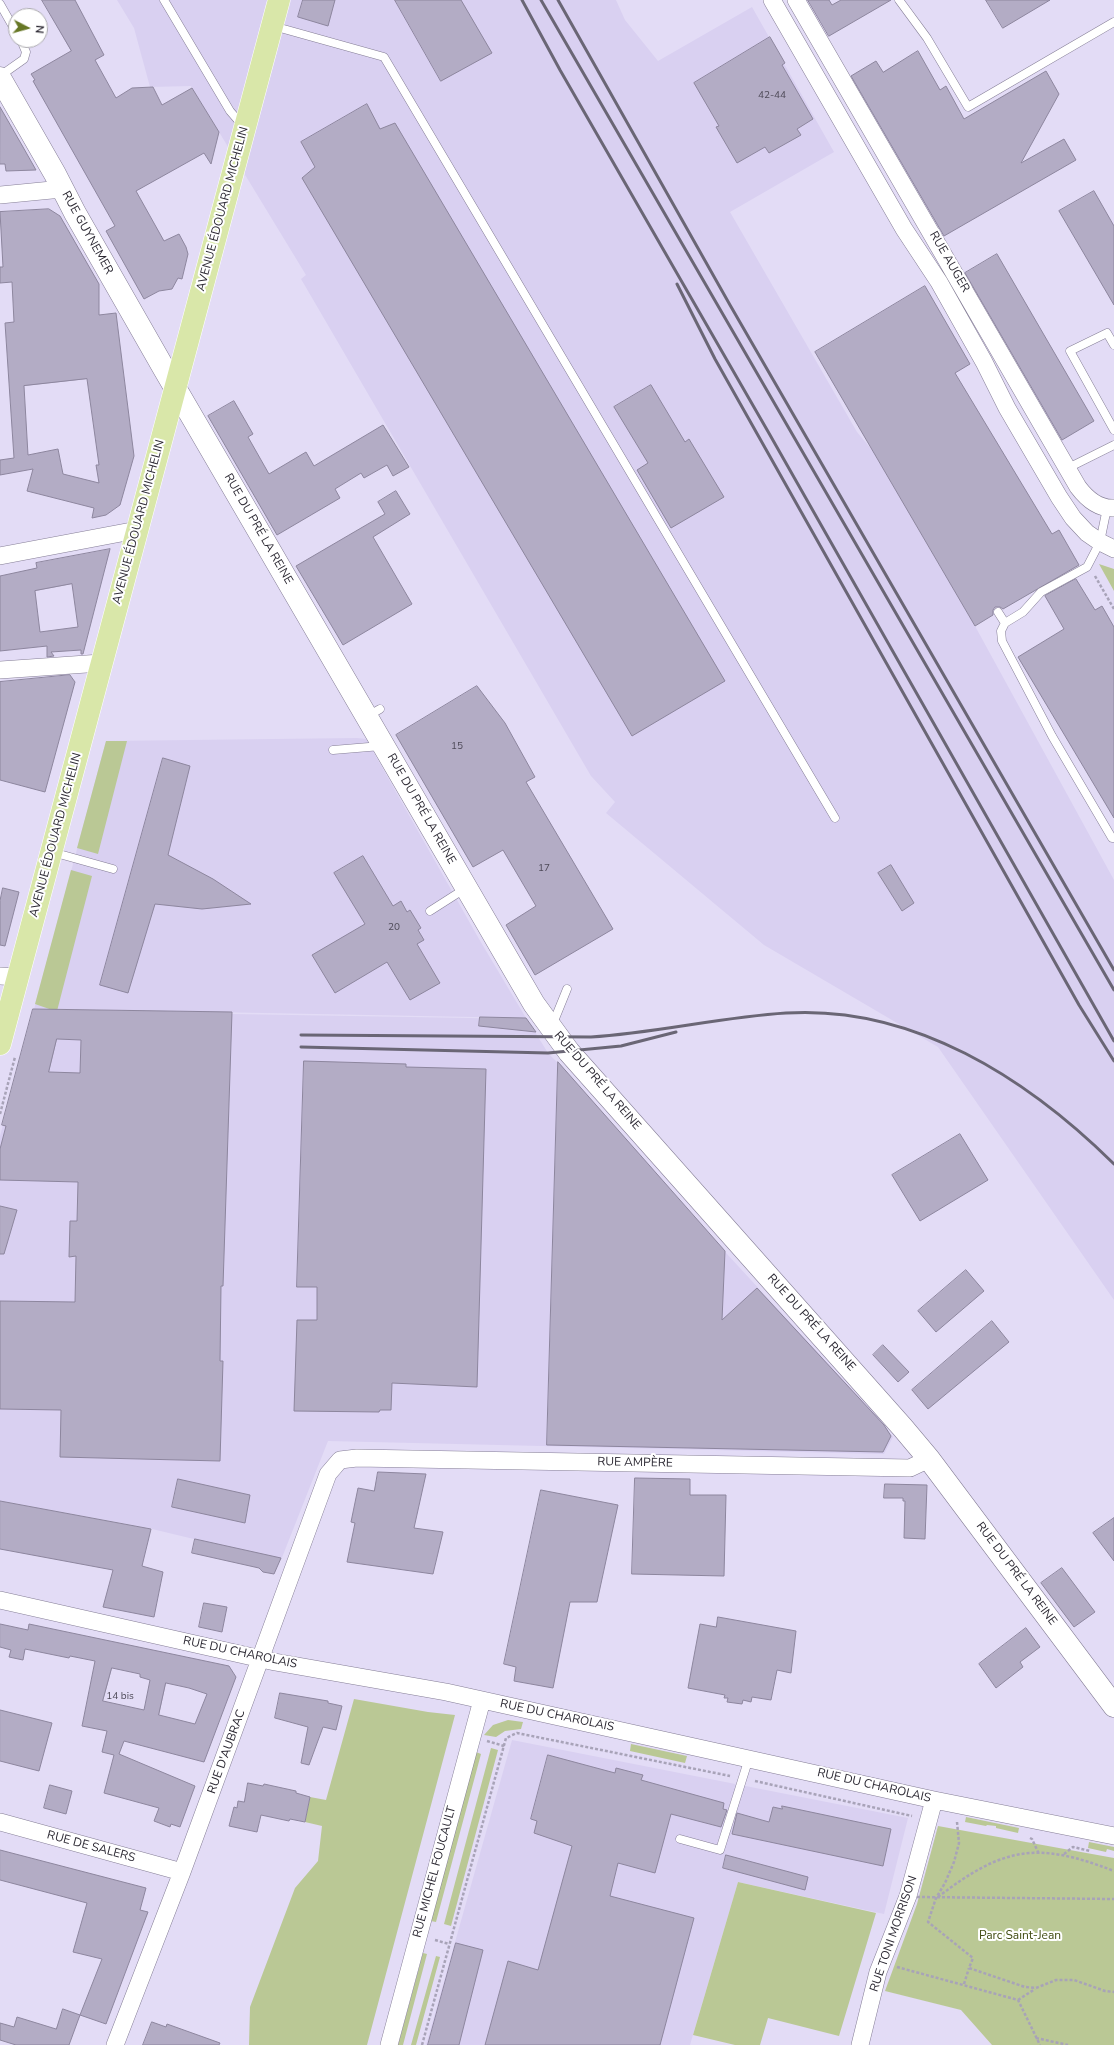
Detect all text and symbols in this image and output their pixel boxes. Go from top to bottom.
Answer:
north arrow [8,8,48,48]
text: N [32,24,47,34]
house number: 42-44 [758,90,786,102]
street label: AVENUE ÉDOUARD MICHELIN [194,125,252,293]
street label: RUE GUYNEMER [58,189,116,277]
street label: RUE AUGER [926,229,972,295]
street label: AVENUE ÉDOUARD MICHELIN [110,438,168,606]
street label: RUE DU PRÉ LA REINE [220,471,296,587]
house number: 15 [451,741,463,753]
street label: AVENUE ÉDOUARD MICHELIN [27,751,85,919]
street label: RUE DU PRÉ LA REINE [383,751,459,867]
house number: 17 [538,863,550,875]
house number: 20 [388,922,400,934]
street label: RUE DU PRÉ LA REINE [550,1029,644,1133]
street label: RUE DU PRÉ LA REINE [764,1272,858,1374]
street label: RUE AMPÈRE [597,1455,673,1471]
street label: RUE DU PRÉ LA REINE [973,1520,1059,1628]
street label: RUE DU CHAROLAIS [182,1634,298,1672]
house number: 14 bis [106,1691,134,1703]
street label: RUE DU CHAROLAIS [499,1697,615,1735]
street label: RUE D'AUBRAC [205,1708,249,1796]
street label: RUE DU CHAROLAIS [816,1766,932,1806]
street label: RUE MICHEL FOUCAULT [410,1805,460,1939]
street label: RUE DE SALERS [45,1828,137,1866]
street label: RUE TONI MORRISON [867,1874,921,1994]
park label: Parc Saint-Jean [979,1929,1061,1943]

